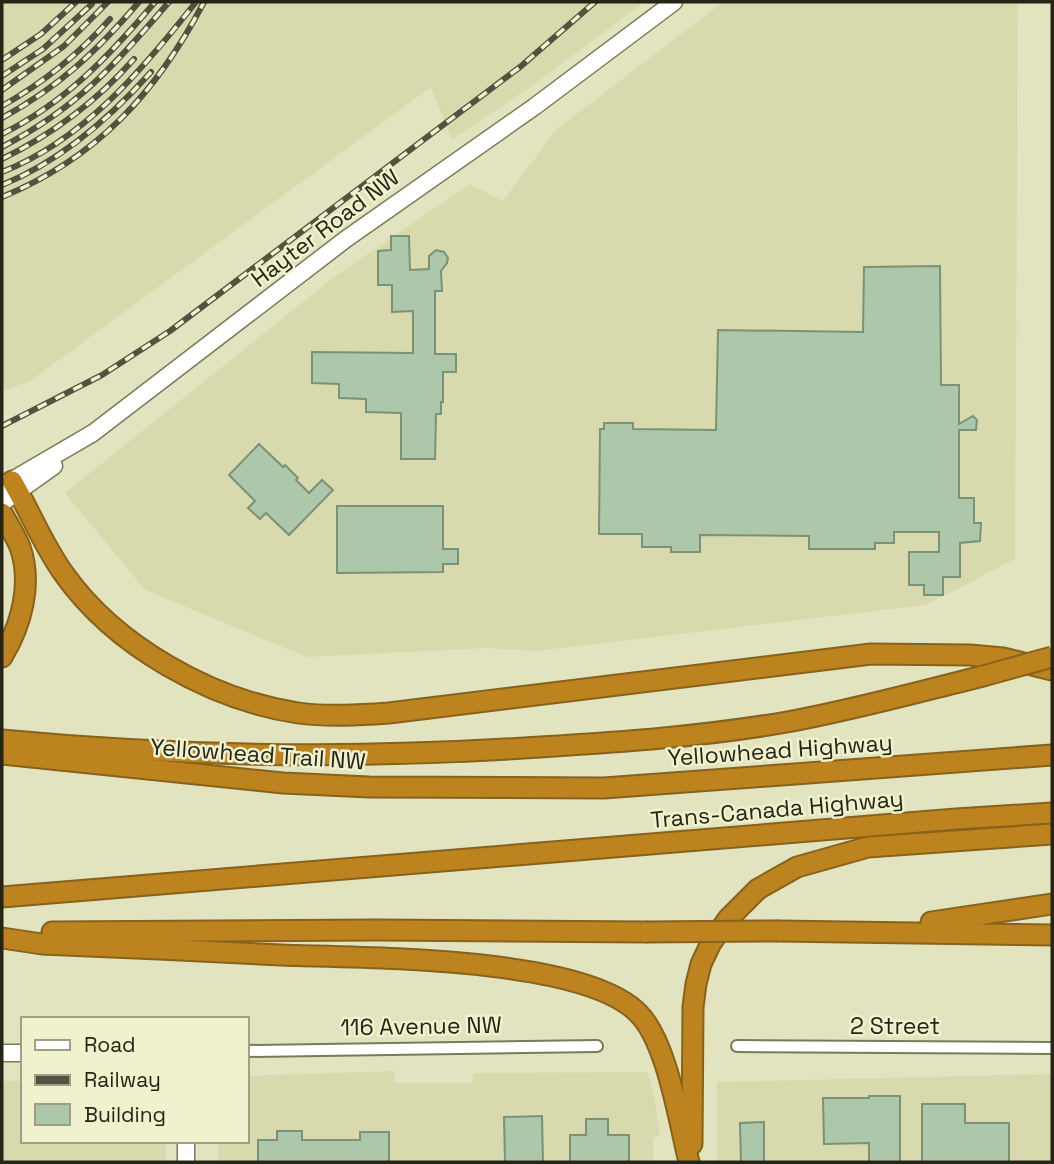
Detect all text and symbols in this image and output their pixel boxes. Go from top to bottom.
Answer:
street label: Hayter Road NW [245,162,405,294]
street label: Yellowhead Highway [667,727,893,773]
street label: Yellowhead Trail NW [149,732,367,776]
street label: Trans-Canada Highway [649,783,905,835]
street label: 116 Avenue NW [340,1010,502,1042]
street label: 2 Street [850,1011,940,1041]
legend [21,1017,248,1143]
text: Road [84,1031,136,1058]
text: Railway [84,1066,161,1093]
text: Building [84,1101,166,1128]

